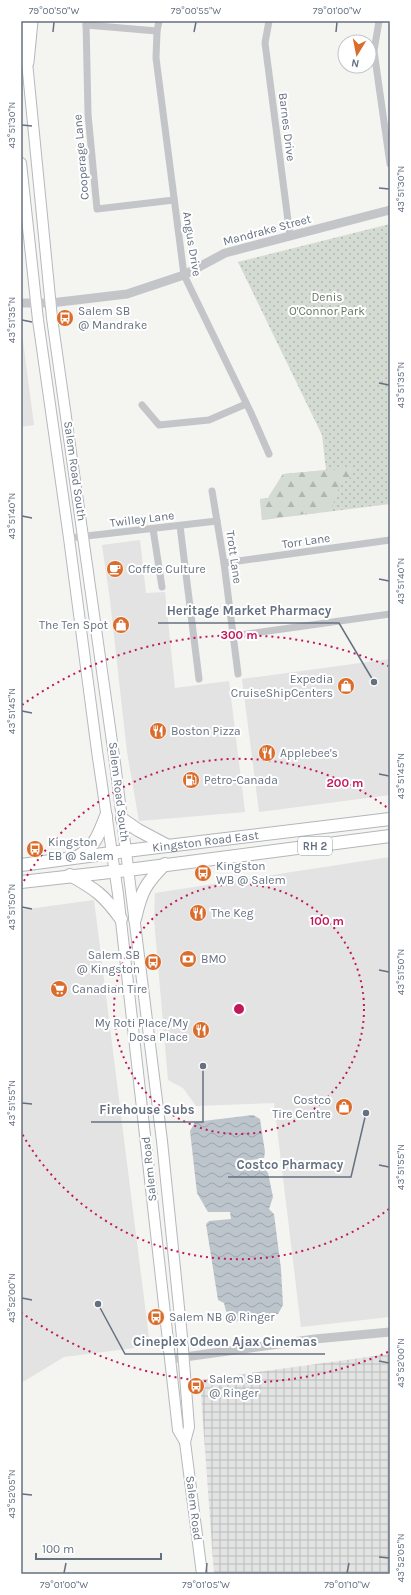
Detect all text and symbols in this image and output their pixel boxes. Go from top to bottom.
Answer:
text: 79°00'50"W [29,5,79,17]
text: 79°00'55"W [171,5,221,17]
text: 79°01'00"W [313,5,361,17]
north arrow [337,34,377,74]
text: N [350,56,360,70]
street label: Barnes Drive [276,92,298,162]
text: 43°51'30"N [6,102,18,148]
street label: Cooperage Lane [70,114,92,200]
text: 43°51'30"N [395,166,407,212]
street label: Angus Drive [180,211,204,277]
street label: Mandrake Street [221,211,313,249]
park label: Denis O'Connor Park [289,290,365,318]
text: 43°51'35"N [6,297,18,343]
place label: Salem SB @ Mandrake [78,304,147,332]
bus stop icon: Salem SB @ Mandrake [55,308,75,328]
text: 43°51'35"N [395,362,407,408]
street label: Salem Road South [61,420,89,522]
text: 43°51'40"N [6,493,18,539]
street label: Twilley Lane [109,508,175,530]
street label: Trott Lane [223,530,245,584]
street label: Torr Lane [281,531,331,551]
text: 43°51'40"N [395,558,407,604]
cafe icon: Coffee Culture [105,559,125,579]
place label: Coffee Culture [128,562,206,576]
callout: Heritage Market Pharmacy [158,598,339,623]
text: Heritage Market Pharmacy [167,603,332,618]
shop icon: The Ten Spot [111,615,131,635]
place label: The Ten Spot [39,618,108,632]
text: 300 m [220,628,258,642]
place label: Expedia CruiseShipCenters [231,672,333,700]
shop icon: Expedia CruiseShipCenters [336,676,356,696]
text: 43°51'45"N [6,688,18,734]
restaurant icon: Boston Pizza [148,721,168,741]
place label: Boston Pizza [171,724,241,738]
street label: Salem Road South [106,741,132,843]
restaurant icon: Applebee's [257,743,277,763]
place label: Applebee's [280,746,338,760]
text: 43°51'45"N [395,753,407,799]
fuel station icon: Petro-Canada [181,770,201,790]
place label: Petro-Canada [204,773,278,787]
text: 200 m [327,776,363,790]
street label: Kingston Road East [151,828,260,855]
place label: Kingston EB @ Salem [48,835,114,863]
road number: RH 2 [298,837,332,855]
bus stop icon: Kingston EB @ Salem [25,839,45,859]
place label: Kingston WB @ Salem [216,859,286,887]
bus stop icon: Kingston WB @ Salem [193,863,213,883]
text: 43°51'50"N [6,884,18,930]
restaurant icon: The Keg [188,903,208,923]
place label: The Keg [211,906,254,920]
text: 100 m [310,914,344,928]
place label: Salem SB @ Kingston [76,948,140,976]
bank icon: BMO [178,949,198,969]
text: 43°51'50"N [395,949,407,995]
bus stop icon: Salem SB @ Kingston [143,952,163,972]
place label: BMO [201,952,227,966]
supermarket icon: Canadian Tire [49,979,69,999]
place label: Canadian Tire [72,982,147,996]
centre of rings [232,1002,246,1016]
place label: My Roti Place/My Dosa Place [95,1016,188,1044]
restaurant icon: My Roti Place/My Dosa Place [191,1020,211,1040]
text: 43°51'55"N [6,1080,18,1126]
place label: Costco Tire Centre [272,1093,331,1121]
callout: Firehouse Subs [91,1097,203,1122]
shop icon: Costco Tire Centre [334,1097,354,1117]
text: Firehouse Subs [99,1102,195,1117]
street label: Salem Road [139,1136,159,1202]
text: 43°51'55"N [395,1144,407,1190]
callout: Costco Pharmacy [228,1152,351,1177]
text: Costco Pharmacy [237,1157,344,1172]
text: 43°52'00"N [6,1273,18,1323]
bus stop icon: Salem NB @ Ringer [146,1307,166,1327]
place label: Salem NB @ Ringer [169,1310,275,1324]
callout: Cineplex Odeon Ajax Cinemas [125,1329,325,1354]
text: Cineplex Odeon Ajax Cinemas [133,1334,317,1349]
text: 43°52'00"N [395,1338,407,1388]
place label: Salem SB @ Ringer [209,1372,261,1400]
bus stop icon: Salem SB @ Ringer [186,1376,206,1396]
text: 43°52'05"N [6,1469,18,1519]
street label: Salem Road [183,1475,205,1541]
text: 43°52'05"N [395,1533,407,1583]
scale bar [36,1535,161,1561]
text: 100 m [42,1542,74,1556]
text: 79°01'00"W [40,1579,88,1591]
text: 79°01'05"W [182,1579,230,1591]
text: 79°01'10"W [324,1579,370,1591]

